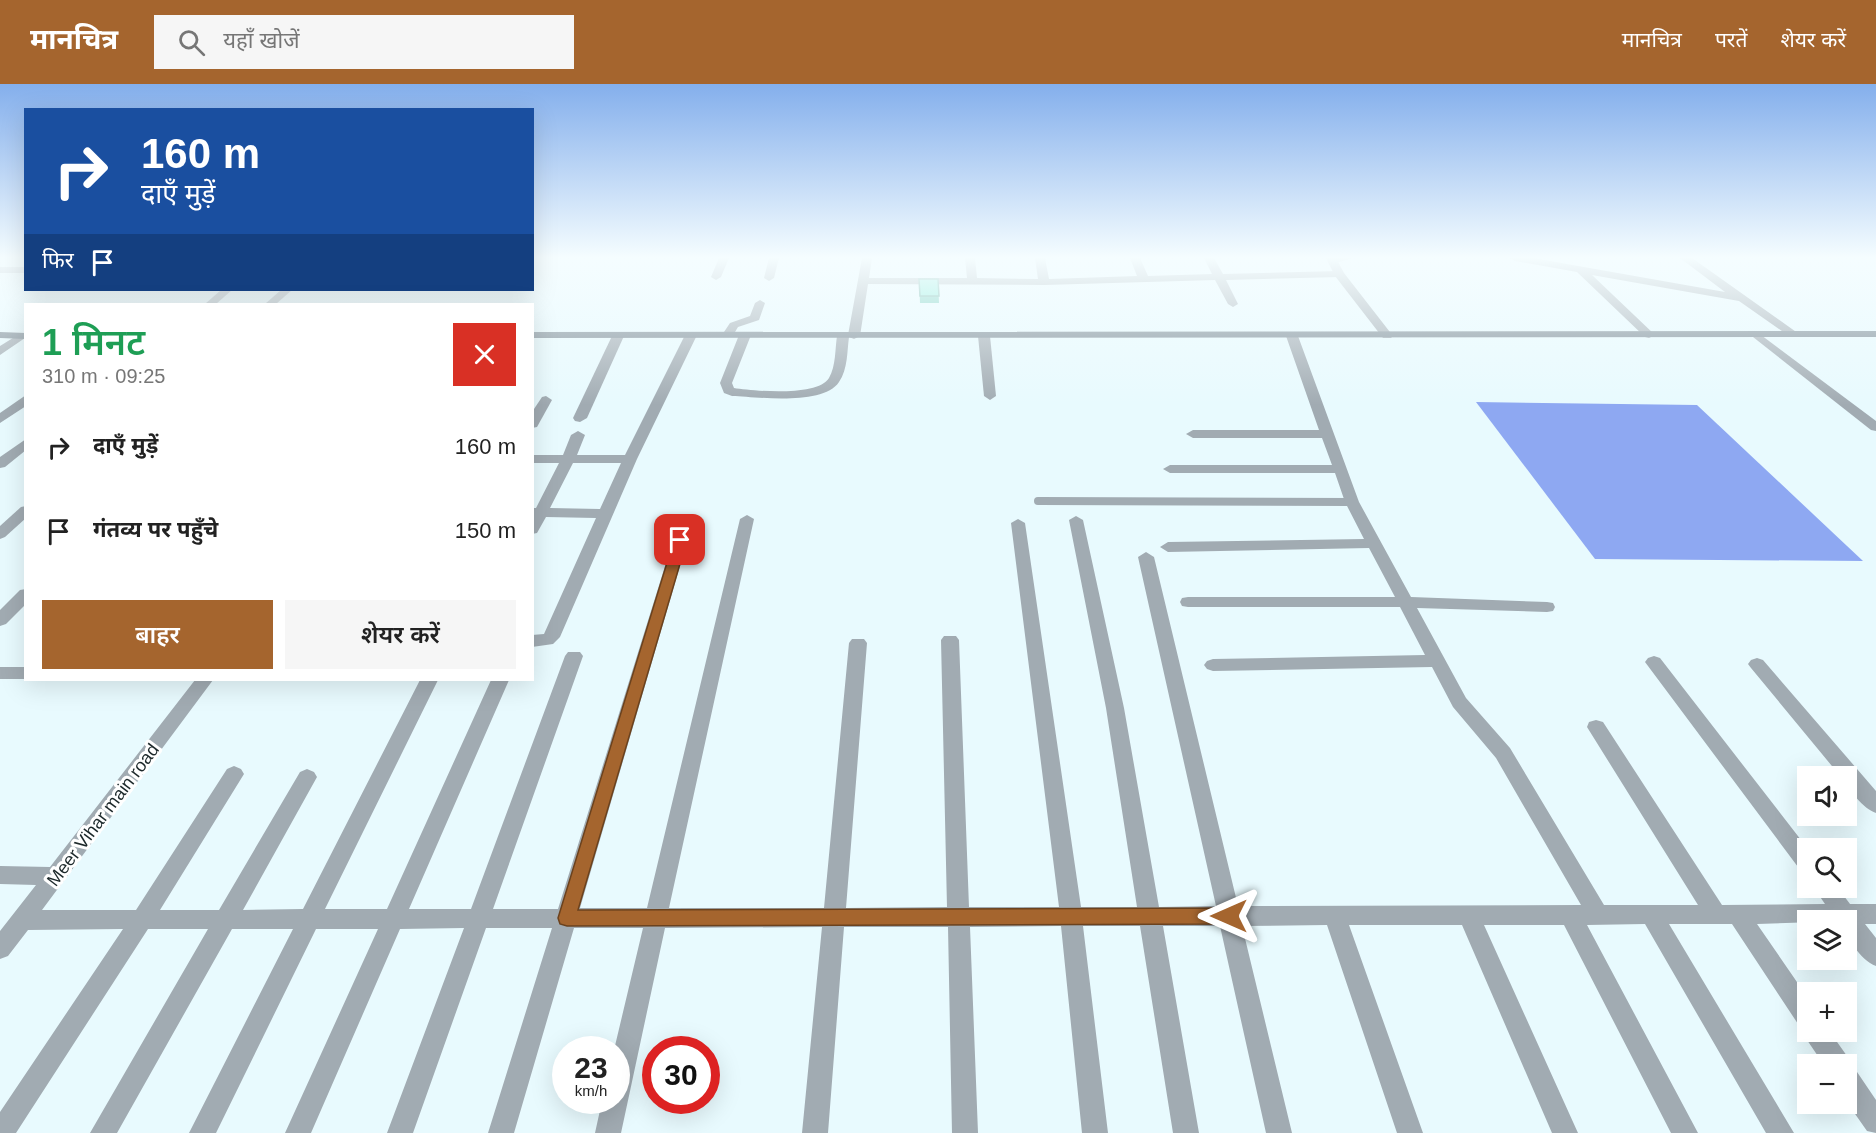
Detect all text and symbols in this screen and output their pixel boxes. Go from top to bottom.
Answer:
search box [154,15,574,69]
text: मानचित्र [30,24,118,55]
icon: search [175,26,208,59]
text: यहाँ खोजें [223,28,300,53]
text: मानचित्र [1622,28,1682,51]
text: परतें [1715,28,1747,51]
text: शेयर करें [1780,28,1846,51]
text: 160 m [141,130,260,177]
icon: right [42,132,120,210]
text: दाएँ मुड़ें [141,179,215,209]
icon: arrive [86,246,119,279]
text: फिर [42,248,74,273]
text: 1 मिनट [42,322,145,363]
button: close [453,323,516,386]
text: 310 m · 09:25 [42,365,165,387]
icon: right [42,431,75,464]
text: दाएँ मुड़ें [93,433,158,458]
text: 160 m [455,434,516,459]
pin [654,514,705,565]
icon: arrive [42,515,75,548]
text: गंतव्य पर पहुँचे [93,517,218,542]
text: 150 m [455,518,516,543]
icon: arrive [663,523,696,556]
button: बाहर [42,600,273,669]
button: शेयर करें [285,600,516,669]
street label: Meer Vihar main road [43,740,163,890]
map controls [1797,766,1857,1114]
button: sound [1797,766,1857,826]
button: search [1797,838,1857,898]
position arrow [1197,884,1261,948]
button: layers [1797,910,1857,970]
button: + [1797,982,1857,1042]
speed limit sign: 30 [642,1036,720,1114]
text: 23 [574,1051,608,1084]
button: − [1797,1054,1857,1114]
text: km/h [575,1082,607,1099]

